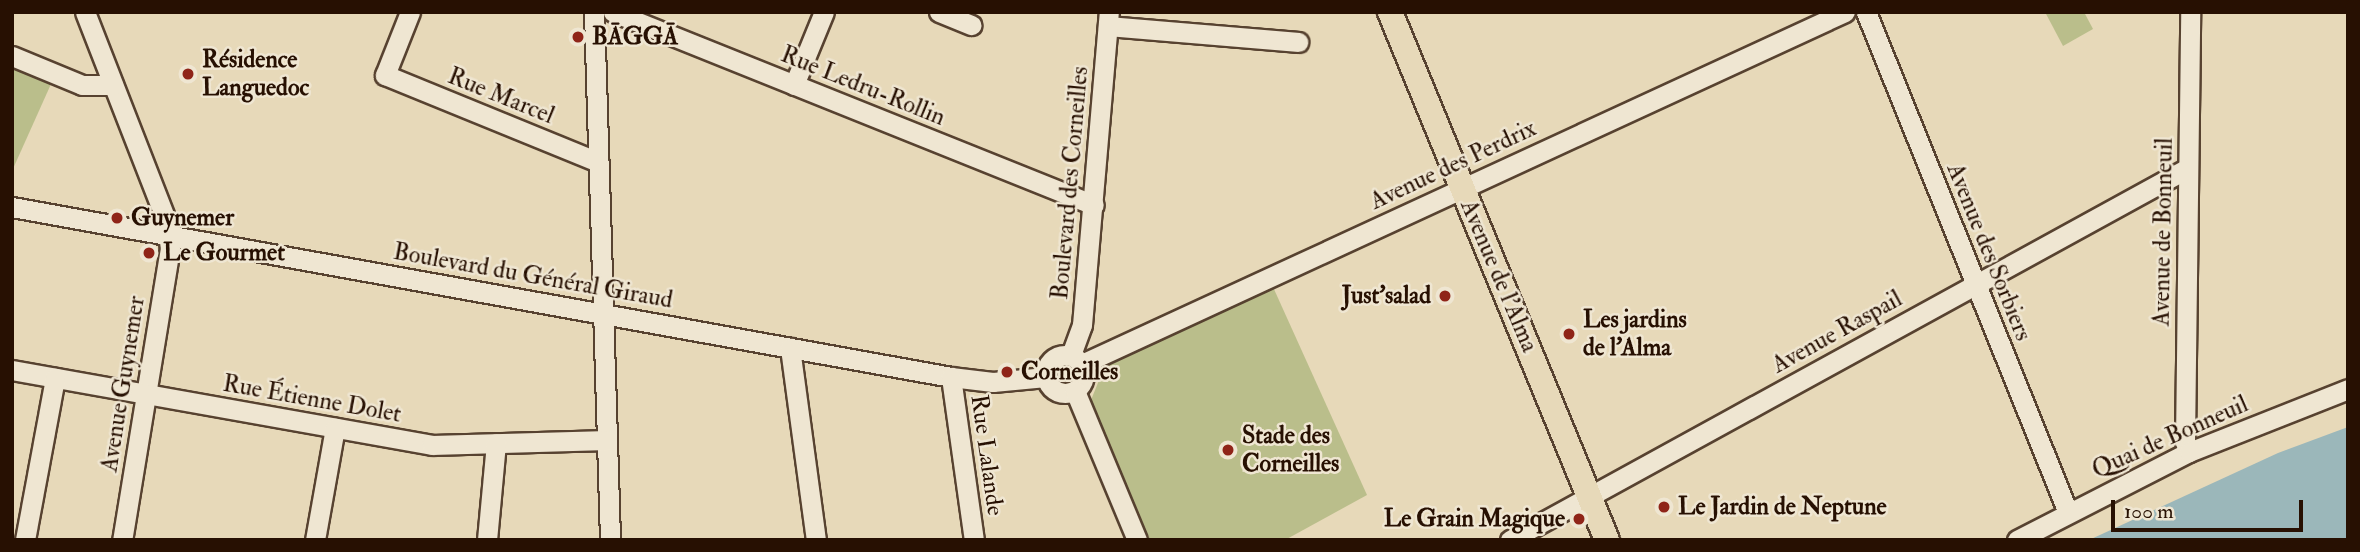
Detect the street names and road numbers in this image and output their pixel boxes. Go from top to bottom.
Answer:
street label: Rue Ledru-Rollin [777,40,949,132]
street label: Rue Marcel [444,62,558,130]
street label: Boulevard des Corneilles [1045,65,1095,301]
street label: Avenue des Perdrix [1365,114,1541,216]
street label: Avenue de Bonneuil [2147,138,2179,326]
street label: Avenue des Sorbiers [1940,159,2038,345]
street label: Avenue de l'Alma [1454,195,1544,357]
street label: Boulevard du Général Giraud [391,237,675,315]
street label: Avenue Raspail [1767,284,1907,380]
street label: Avenue Guynemer [95,294,151,474]
street label: Rue Étienne Dolet [221,369,403,429]
street label: Quai de Bonneuil [2087,390,2253,484]
street label: Rue Lalande [964,393,1010,517]

